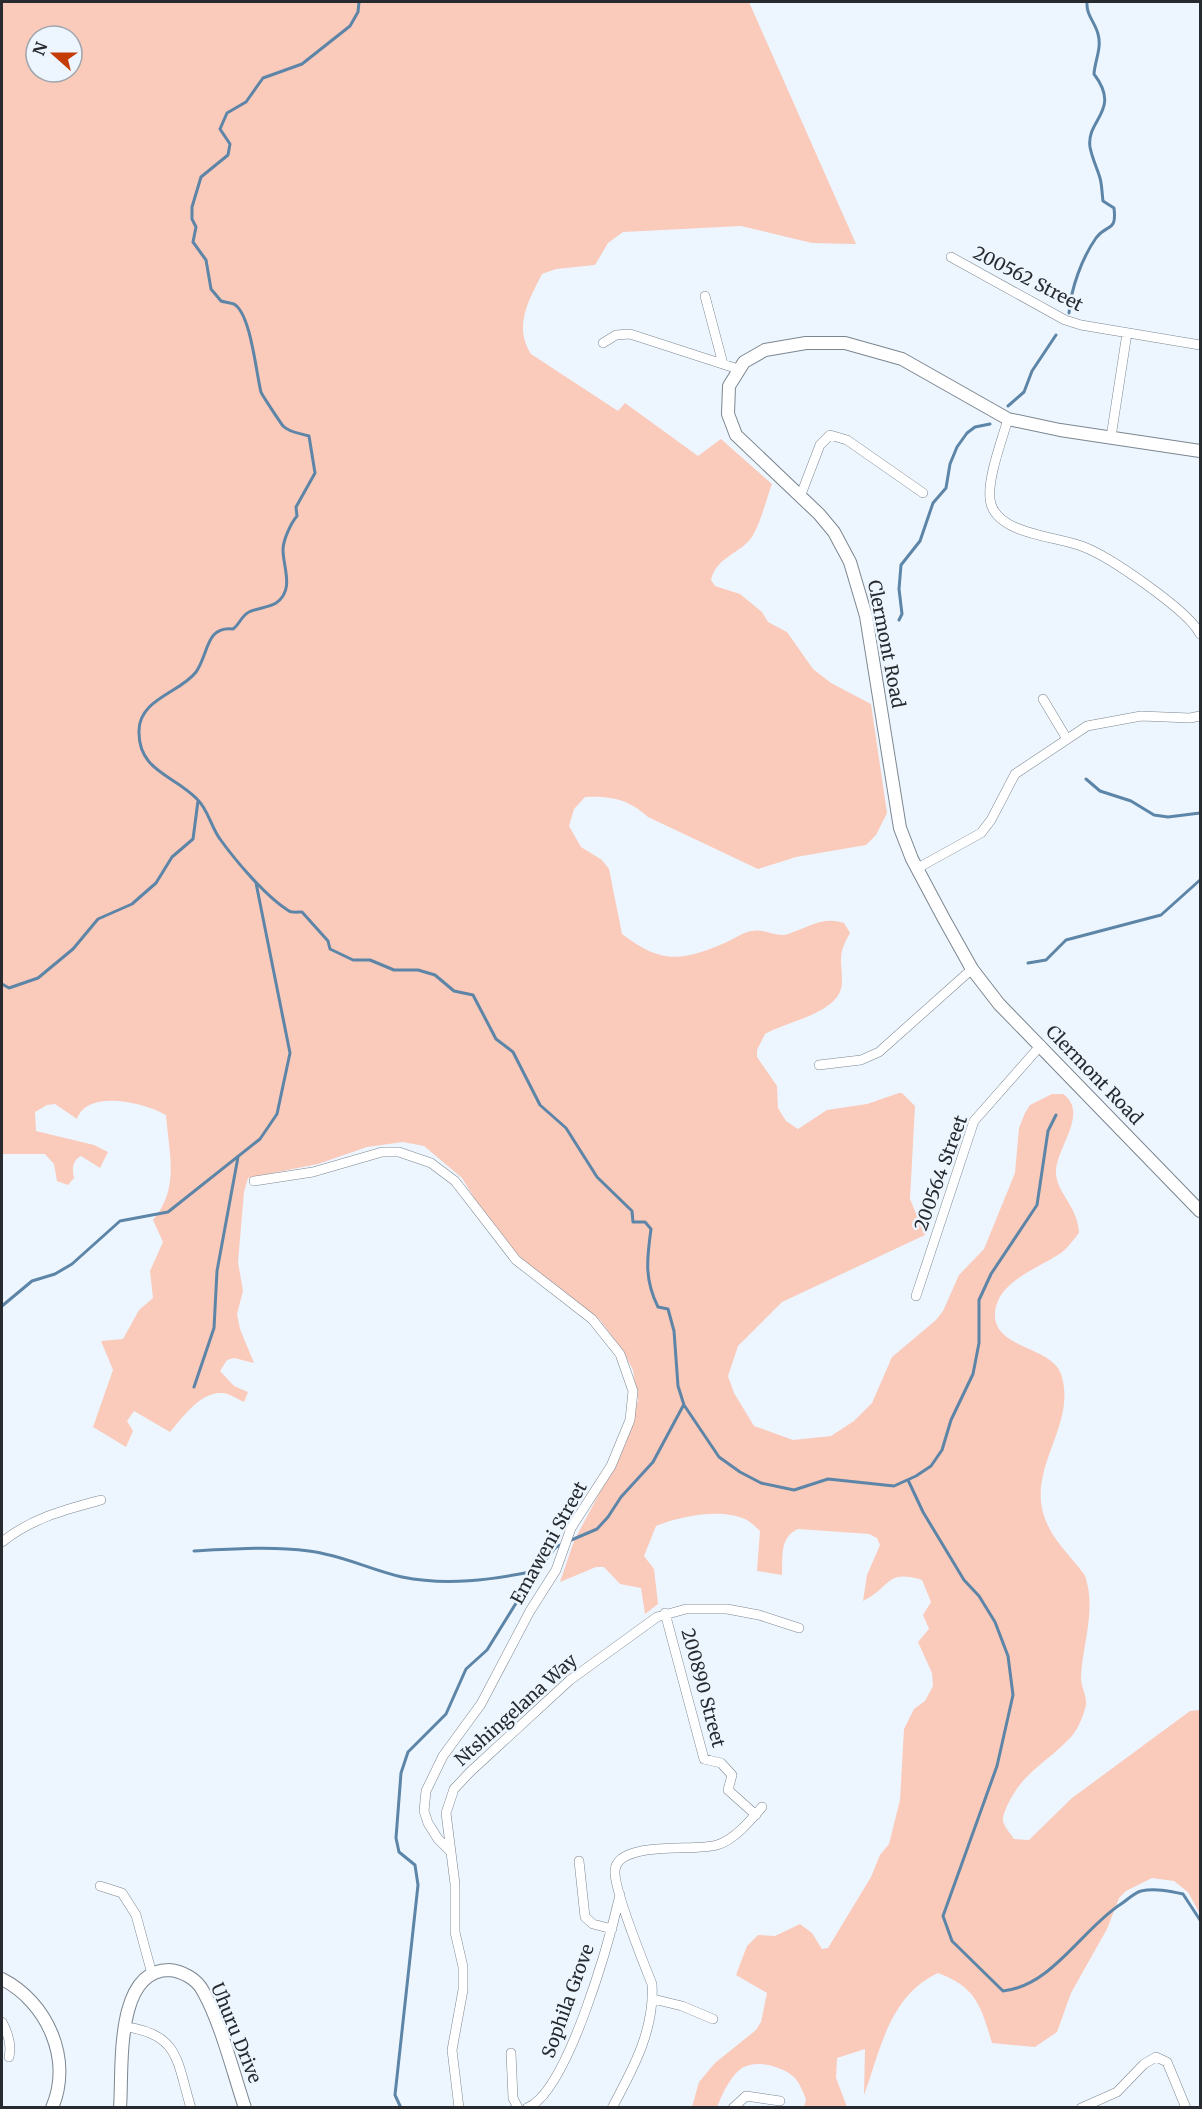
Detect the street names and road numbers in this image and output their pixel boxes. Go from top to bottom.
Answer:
street label: 200562 Street [969,241,1087,316]
street label: Clermont Road [863,578,910,710]
street label: Clermont Road [1041,1020,1148,1129]
street label: 200564 Street [909,1112,972,1234]
street label: Emaweni Street [505,1477,592,1608]
street label: 200890 Street [677,1626,730,1750]
street label: Ntshingelana Way [450,1648,582,1771]
street label: Sophila Grove [536,1941,599,2061]
street label: Uhuru Drive [206,1979,267,2086]

